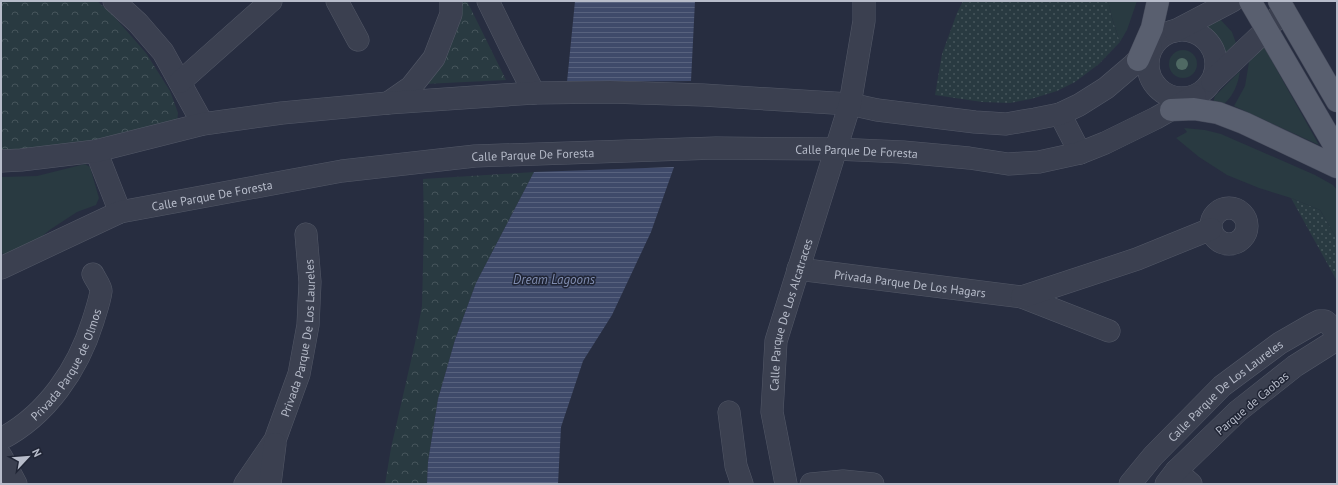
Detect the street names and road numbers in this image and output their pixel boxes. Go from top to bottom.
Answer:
street label: Calle Parque De Foresta [795,141,919,161]
street label: Calle Parque De Foresta [471,145,594,164]
street label: Calle Parque De Foresta [150,176,274,214]
street label: Calle Parque De Los Alcatraces [766,237,815,391]
street label: Privada Parque De Los Laureles [277,259,318,418]
street label: Privada Parque De Los Hagars [833,266,987,300]
street label: Privada Parque de Olmos [27,307,104,423]
street label: Calle Parque De Los Laureles [1164,336,1286,444]
street label: Parque de Caobas [1212,368,1292,438]

